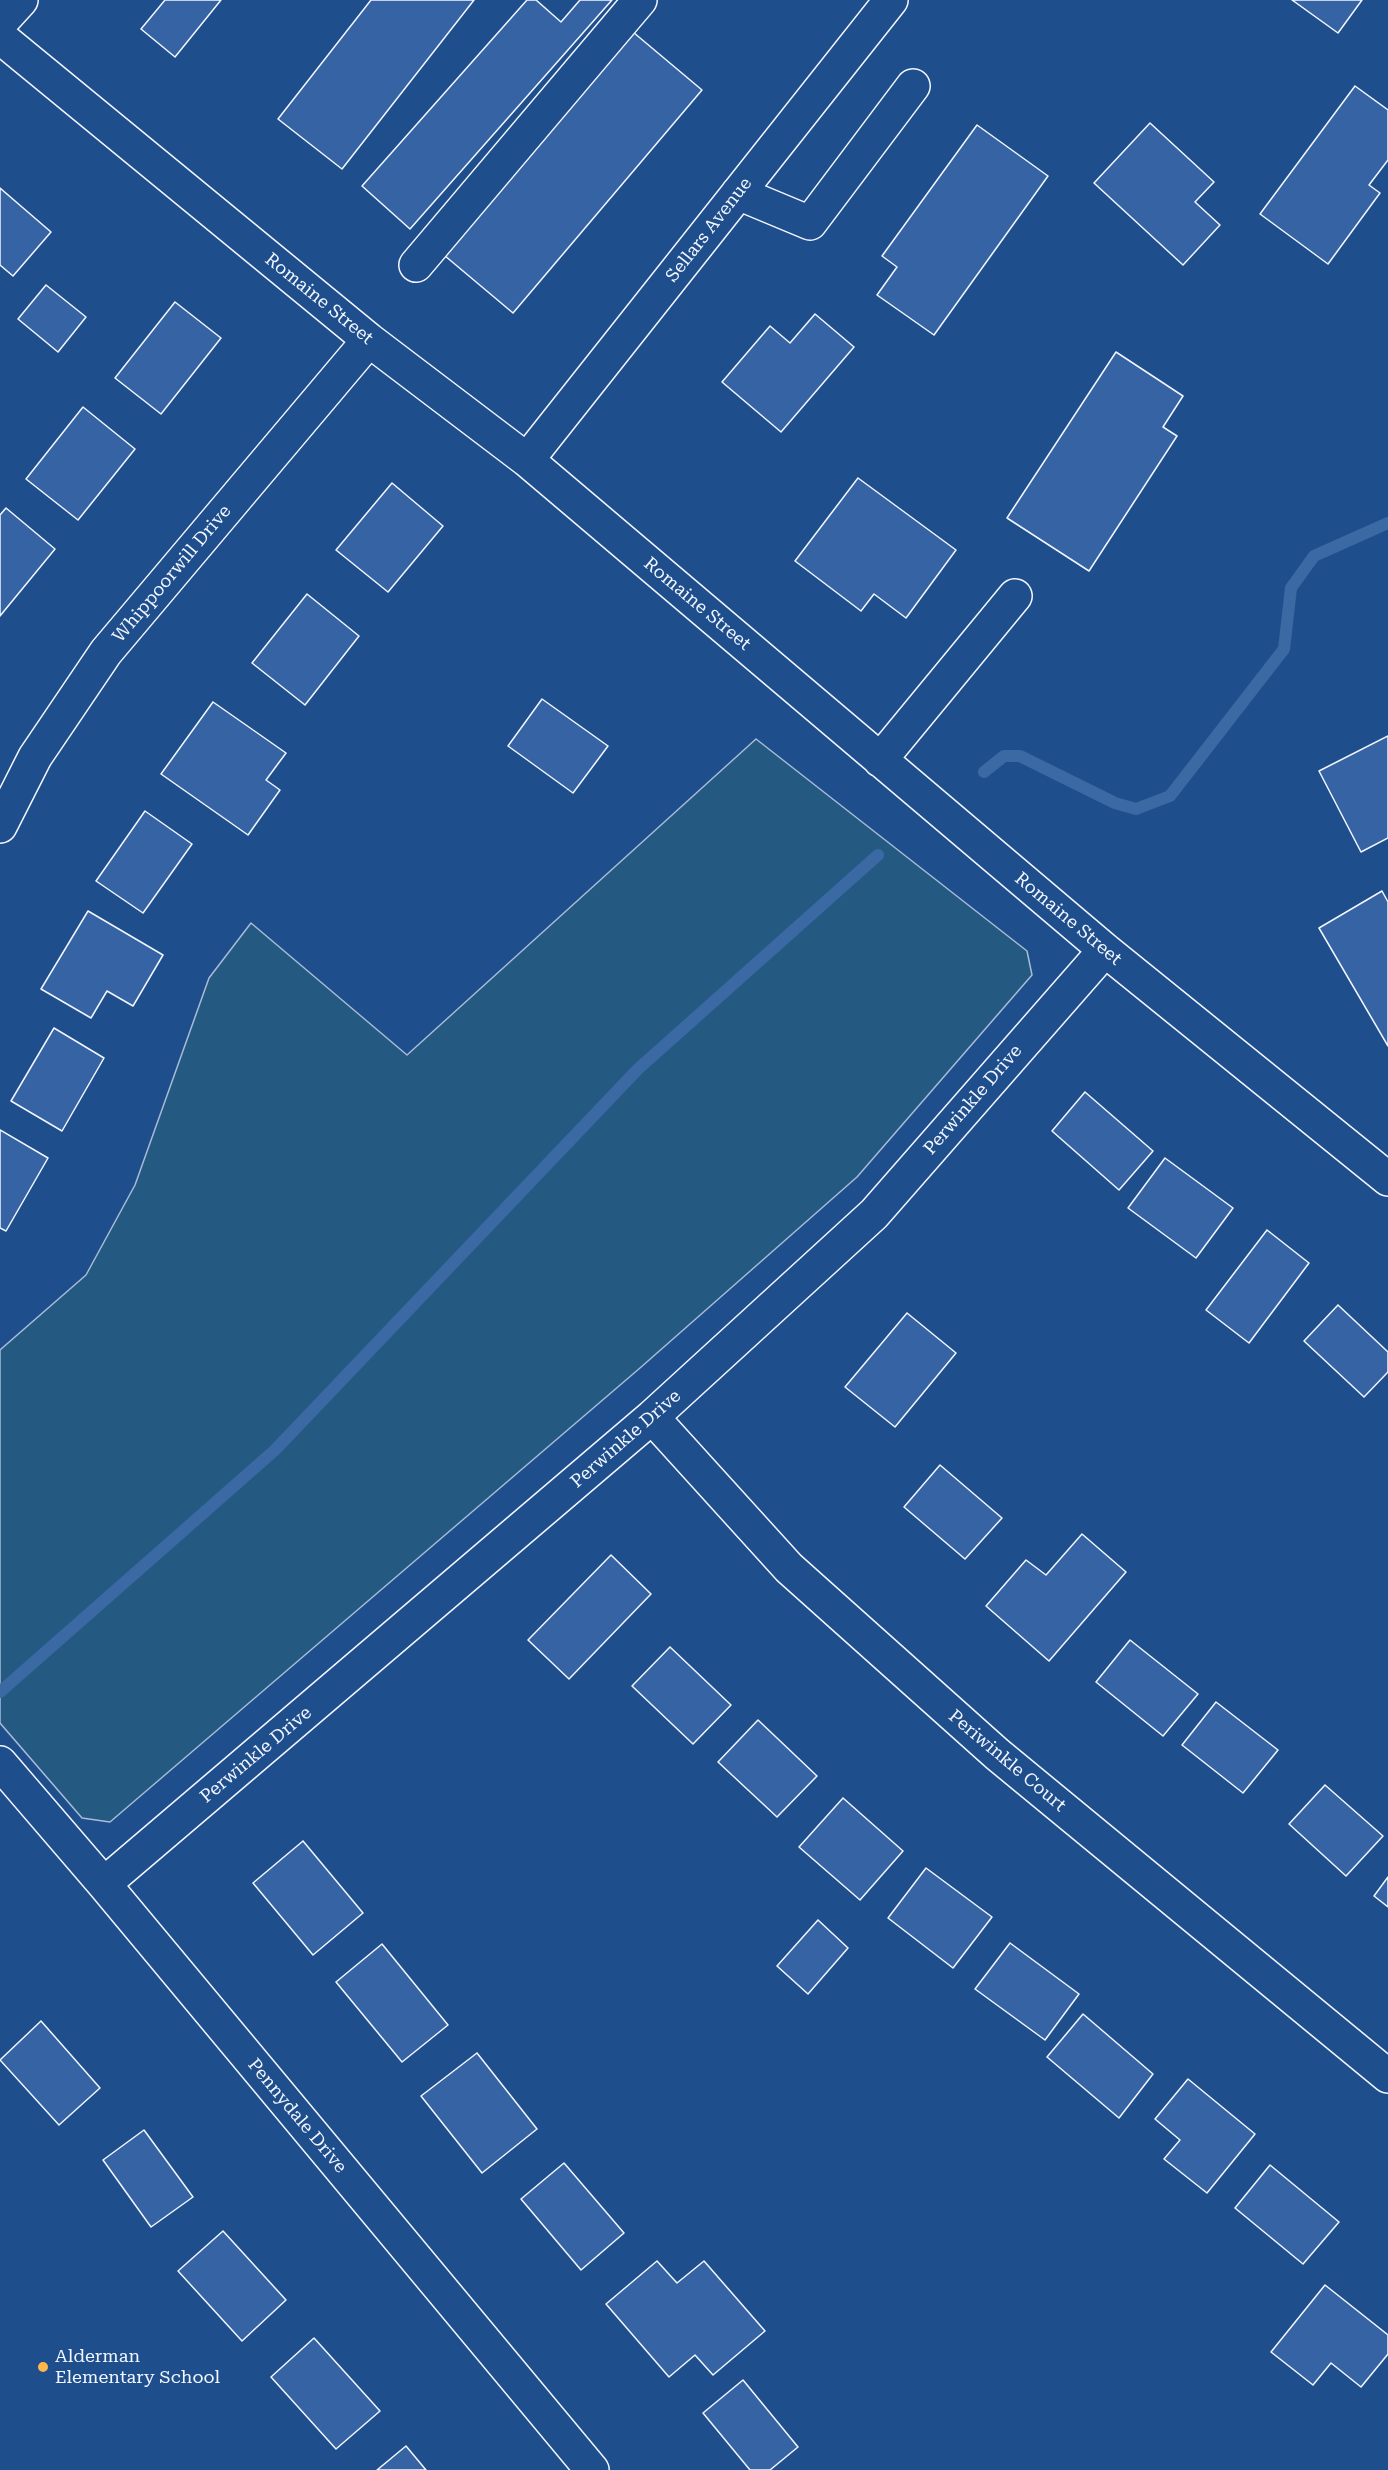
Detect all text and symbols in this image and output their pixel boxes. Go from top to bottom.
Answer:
street label: Sellars Avenue [661,173,757,287]
street label: Romaine Street [261,249,377,349]
street label: Whippoorwill Drive [108,501,236,647]
street label: Romaine Street [639,553,755,655]
street label: Romaine Street [1010,868,1126,970]
street label: Perwinkle Drive [919,1041,1027,1159]
street label: Perwinkle Drive [567,1385,685,1493]
street label: Perwinkle Drive [196,1702,316,1808]
street label: Periwinkle Court [944,1706,1070,1816]
street label: Pennydale Drive [243,2054,351,2178]
place label: Alderman Elementary School [55,2346,220,2388]
marker: Alderman Elementary School [36,2360,50,2374]

